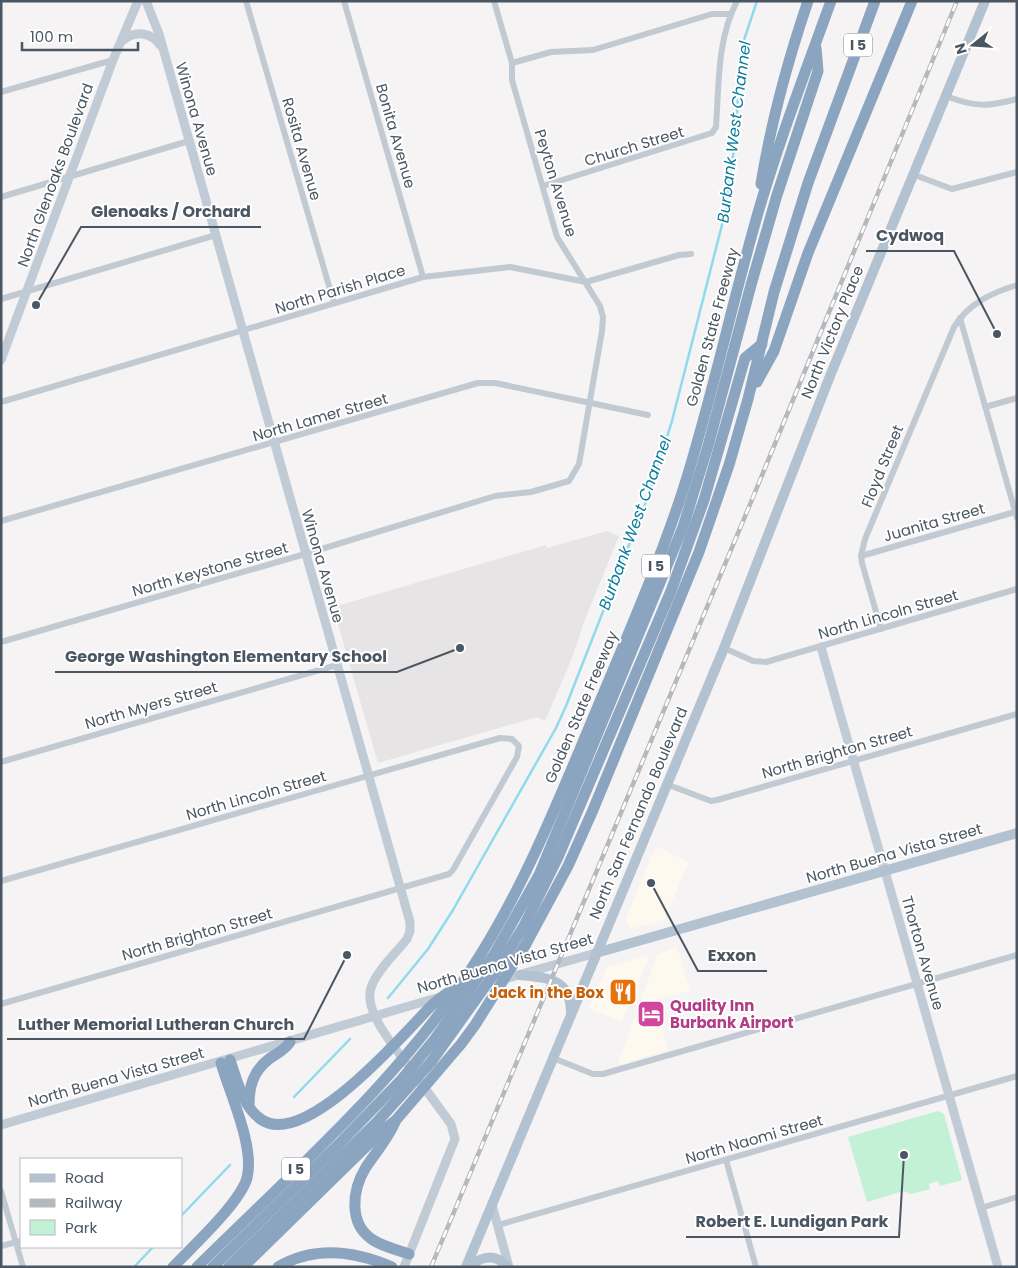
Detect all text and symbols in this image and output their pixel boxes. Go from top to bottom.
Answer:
scale bar [22,20,139,52]
north arrow [948,20,998,70]
text: 100 m [30,26,73,47]
road number: I 5 [844,34,872,56]
water label: Burbank West Channel [711,40,757,224]
text: N [949,41,972,57]
street label: Winona Avenue [171,60,223,178]
street label: North Glenoaks Boulevard [12,80,98,270]
street label: Bonita Avenue [371,81,421,191]
street label: Rosita Avenue [277,95,327,203]
street label: Church Street [582,121,686,171]
street label: Peyton Avenue [530,127,582,239]
callout: Glenoaks / Orchard [81,196,261,227]
text: Glenoaks / Orchard [91,200,251,223]
callout: Cydwoq [866,220,954,251]
text: Cydwoq [876,224,944,247]
street label: Golden State Freeway [681,245,743,409]
street label: North Parish Place [272,259,408,319]
street label: North Victory Place [796,262,868,402]
street label: North Lamer Street [250,388,390,446]
street label: Floyd Street [856,422,908,510]
water label: Burbank West Channel [593,433,677,613]
street label: Juanita Street [881,498,987,546]
street label: Winona Avenue [297,507,349,625]
street label: North Keystone Street [130,537,290,601]
road number: I 5 [642,554,670,578]
street label: North Lincoln Street [816,584,960,644]
street label: Golden State Freeway [539,627,623,787]
callout: George Washington Elementary School [55,641,397,672]
text: George Washington Elementary School [65,645,387,668]
street label: North Myers Street [82,676,220,734]
street label: North San Fernando Boulevard [584,704,692,922]
street label: North Brighton Street [759,720,915,784]
street label: North Lincoln Street [184,765,328,825]
street label: North Buena Vista Street [804,818,984,888]
street label: Thorton Avenue [897,893,949,1013]
street label: North Brighton Street [119,902,275,966]
street label: North Buena Vista Street [415,928,595,998]
callout: Exxon [698,940,767,971]
text: Exxon [708,944,756,967]
restaurant icon: Jack in the Box [608,977,638,1007]
place label: Jack in the Box [489,982,604,1003]
place label: Quality Inn Burbank Airport [670,995,794,1033]
hotel icon: Quality Inn Burbank Airport [636,999,666,1029]
callout: Luther Memorial Lutheran Church [7,1008,304,1039]
text: Luther Memorial Lutheran Church [18,1013,294,1036]
street label: North Buena Vista Street [26,1042,206,1112]
street label: North Naomi Street [683,1109,825,1169]
legend [20,1158,182,1248]
road number: I 5 [282,1158,310,1180]
text: Road [65,1167,104,1188]
text: Railway [65,1192,123,1213]
callout: Robert E. Lundigan Park [686,1206,899,1237]
text: Robert E. Lundigan Park [696,1210,889,1233]
text: Park [65,1217,97,1238]

